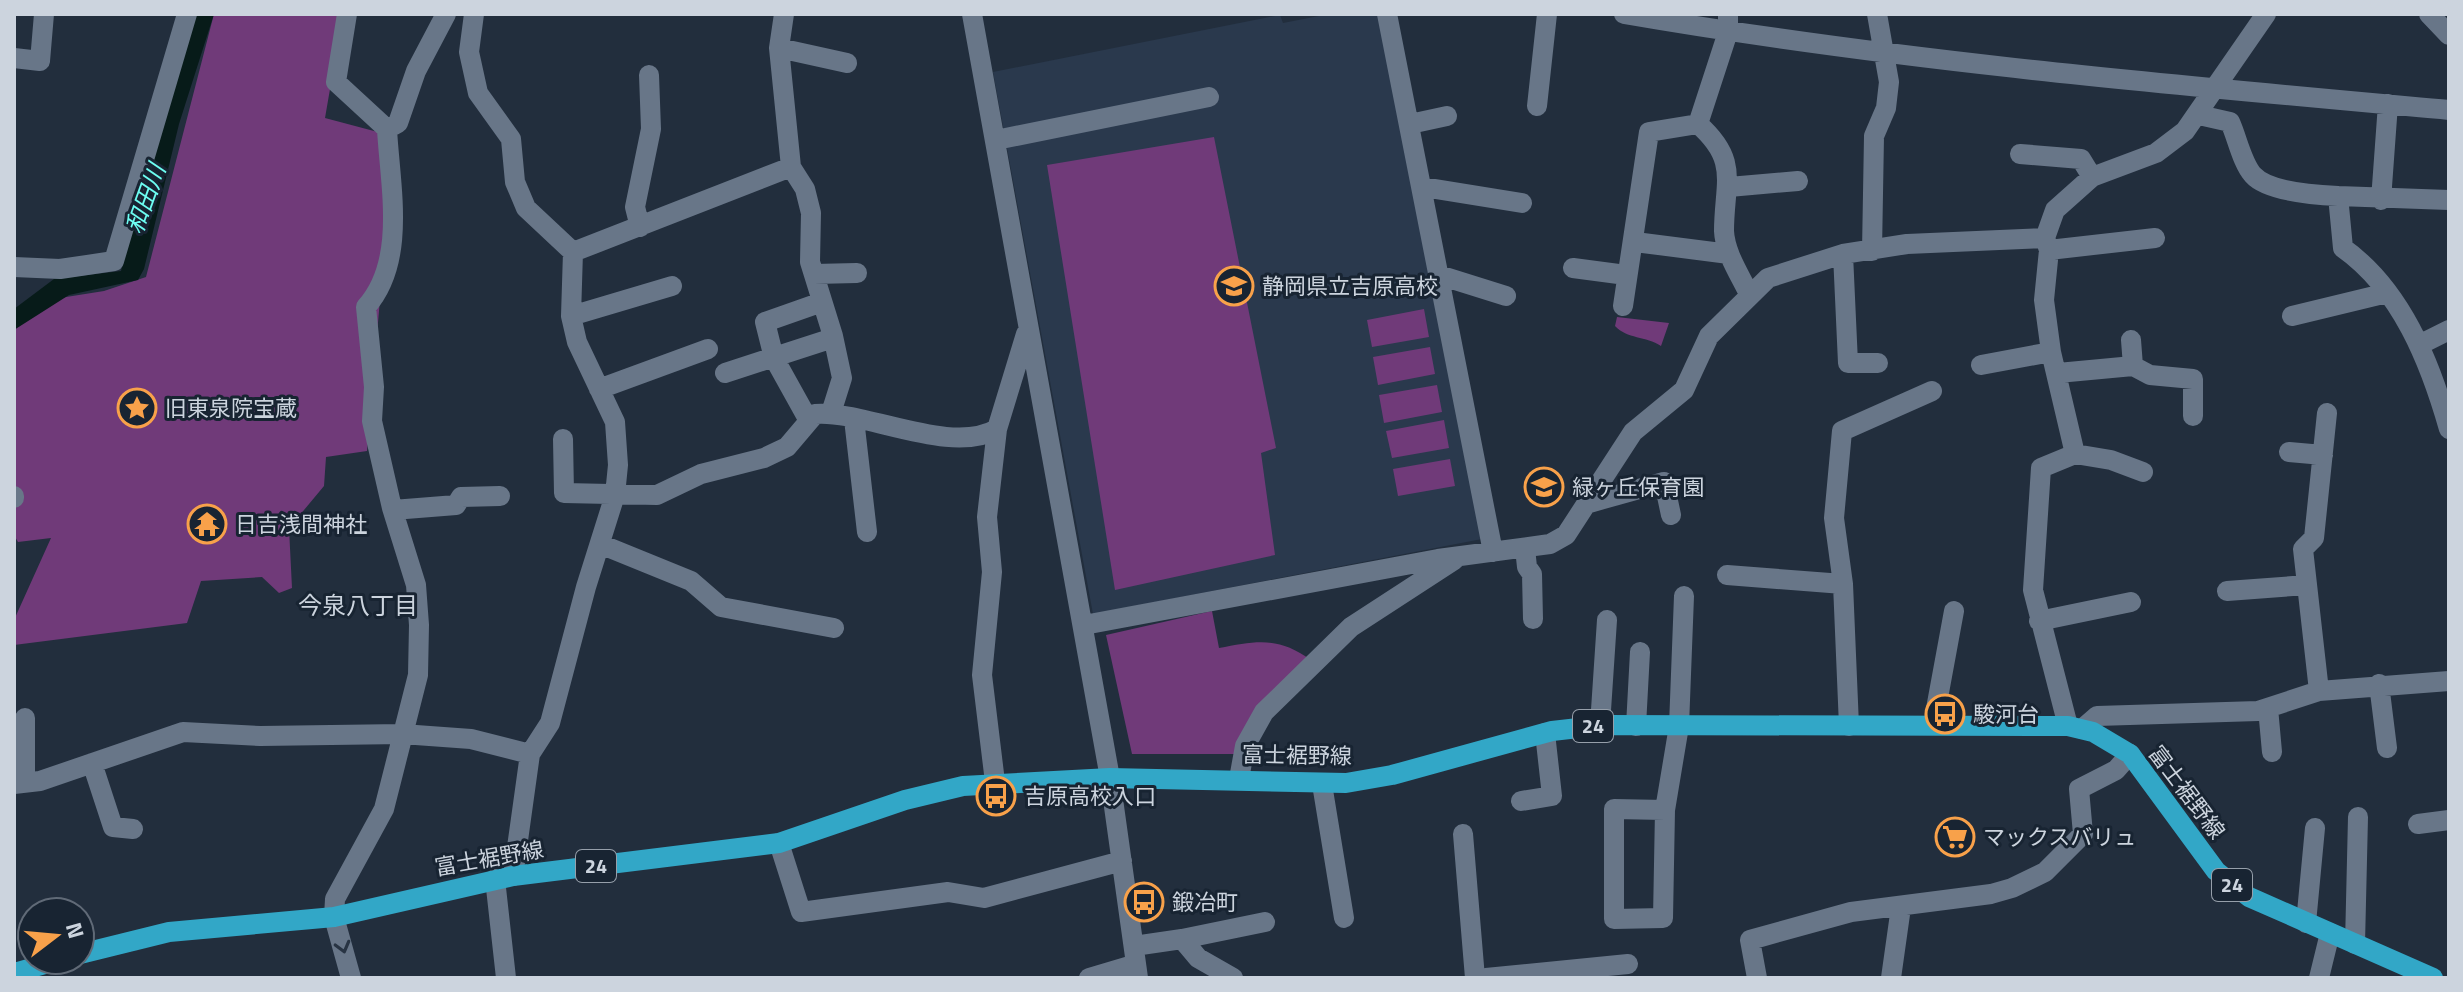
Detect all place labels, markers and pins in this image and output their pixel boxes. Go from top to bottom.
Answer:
school or university icon: 静岡県立吉原高校 [1213,265,1255,307]
place label: 静岡県立吉原高校 [1262,269,1438,303]
place icon: 旧東泉院宝蔵 [116,387,158,429]
place label: 旧東泉院宝蔵 [165,391,297,425]
school or university icon: 緑ヶ丘保育園 [1523,466,1565,508]
place label: 緑ヶ丘保育園 [1572,470,1704,504]
temple icon: 日吉浅間神社 [186,503,228,545]
place label: 日吉浅間神社 [235,507,367,541]
bus stop icon: 駿河台 [1924,693,1966,735]
place label: 駿河台 [1973,697,2039,731]
bus stop icon: 吉原高校入口 [975,775,1017,817]
place label: 吉原高校入口 [1024,779,1156,813]
supermarket icon: マックスバリュ [1934,816,1976,858]
place label: マックスバリュ [1983,820,2136,854]
bus stop icon: 鍛冶町 [1123,881,1165,923]
place label: 鍛冶町 [1172,885,1238,919]

